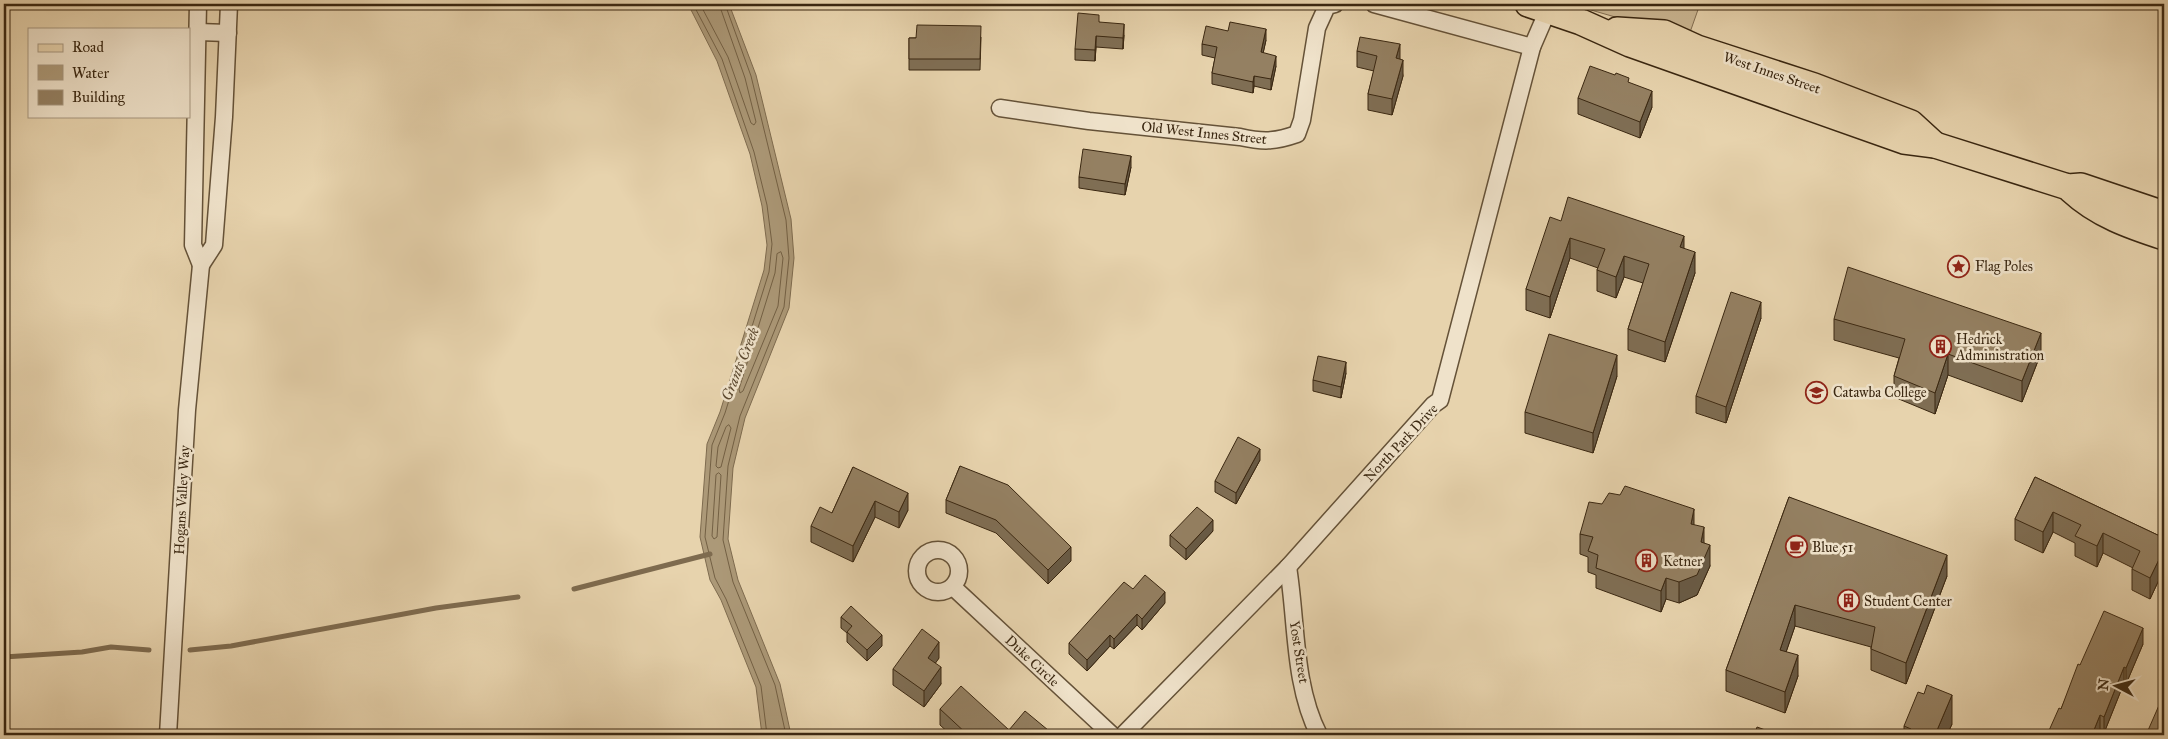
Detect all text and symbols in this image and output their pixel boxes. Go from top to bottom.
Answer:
legend [28,28,190,118]
text: Road [72,38,104,56]
street label: West Innes Street [1721,48,1823,98]
text: Water [72,64,109,82]
text: Building [72,88,126,106]
street label: Old West Innes Street [1140,118,1268,148]
place icon: Flag Poles [1947,254,1971,278]
place label: Flag Poles [1975,258,2033,275]
water label: Grants Creek [717,324,763,403]
place label: Hedrick Administration [1955,331,2045,364]
building icon: Hedrick Administration [1928,335,1952,359]
school or university icon: Catawba College [1805,380,1829,404]
place label: Catawba College [1833,384,1927,401]
street label: North Park Drive [1361,400,1442,486]
street label: Hogans Valley Way [171,444,193,555]
cafe icon: Blue 51 [1784,535,1808,559]
place label: Blue 51 [1812,539,1854,556]
building icon: Ketner [1635,549,1659,573]
place label: Ketner [1663,553,1703,570]
building icon: Student Center [1836,589,1860,613]
place label: Student Center [1864,593,1952,610]
street label: Yost Street [1286,620,1312,684]
street label: Duke Circle [1001,632,1063,690]
north arrow [2090,662,2140,712]
text: N [2094,678,2113,691]

